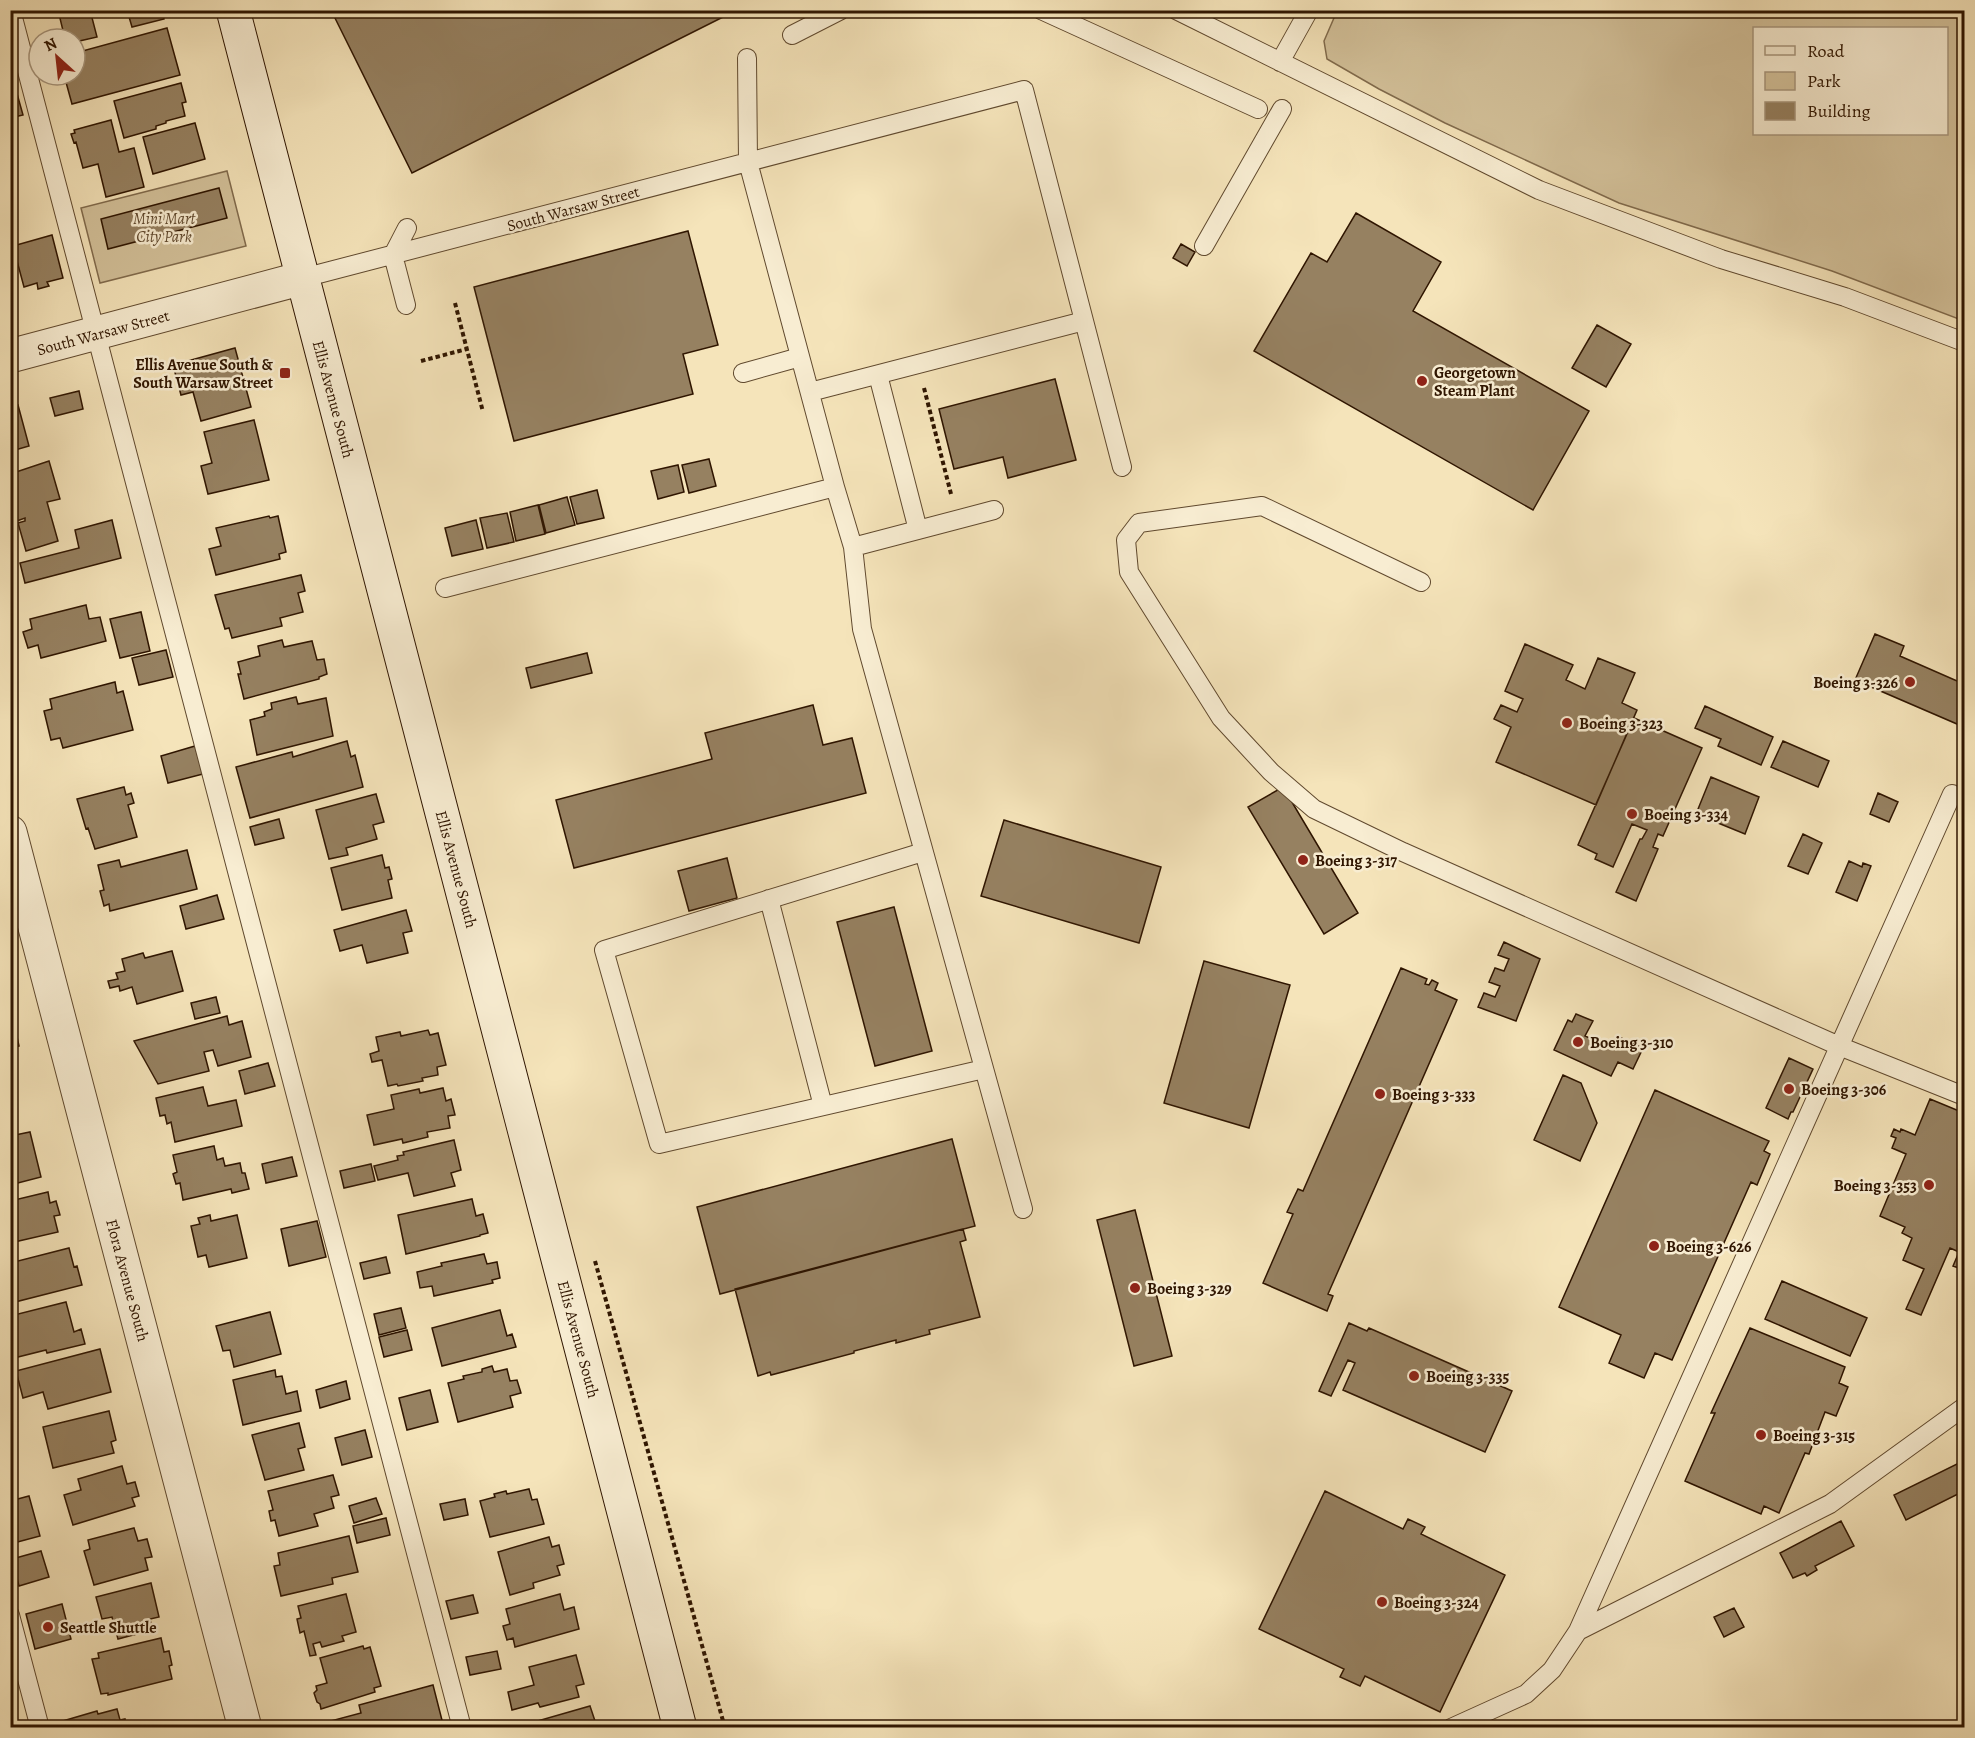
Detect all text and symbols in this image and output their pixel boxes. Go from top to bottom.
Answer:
north arrow [27,27,87,87]
legend [1753,27,1948,135]
text: N [40,32,61,57]
text: Road [1807,39,1845,63]
text: Park [1807,69,1841,93]
text: Building [1807,99,1871,123]
street label: South Warsaw Street [505,181,642,237]
park label: Mini Mart City Park [133,208,196,248]
street label: South Warsaw Street [35,305,172,361]
street label: Ellis Avenue South [307,338,359,461]
place label: Ellis Avenue South & South Warsaw Street [133,354,274,394]
place label: Georgetown Steam Plant [1434,362,1516,402]
marker: Ellis Avenue South & South Warsaw Street [278,366,292,380]
marker: Georgetown Steam Plant [1415,374,1429,388]
place label: Boeing 3-326 [1813,672,1899,694]
marker: Boeing 3-326 [1903,675,1917,689]
place label: Boeing 3-323 [1579,713,1663,735]
marker: Boeing 3-323 [1560,716,1574,730]
place label: Boeing 3-334 [1644,804,1729,826]
marker: Boeing 3-334 [1625,807,1639,821]
street label: Ellis Avenue South [430,808,482,931]
place label: Boeing 3-317 [1315,850,1397,872]
marker: Boeing 3-317 [1296,853,1310,867]
place label: Boeing 3-310 [1590,1032,1673,1054]
marker: Boeing 3-310 [1571,1035,1585,1049]
place label: Boeing 3-306 [1801,1079,1887,1101]
marker: Boeing 3-306 [1782,1082,1796,1096]
place label: Boeing 3-333 [1392,1084,1476,1106]
marker: Boeing 3-333 [1373,1087,1387,1101]
place label: Boeing 3-353 [1834,1175,1917,1197]
marker: Boeing 3-353 [1922,1178,1936,1192]
street label: Flora Avenue South [100,1217,154,1344]
place label: Boeing 3-626 [1666,1236,1752,1258]
marker: Boeing 3-626 [1647,1239,1661,1253]
street label: Ellis Avenue South [552,1278,604,1401]
place label: Boeing 3-329 [1147,1278,1232,1300]
marker: Boeing 3-329 [1128,1281,1142,1295]
place label: Boeing 3-335 [1426,1366,1510,1388]
marker: Boeing 3-335 [1407,1369,1421,1383]
place label: Boeing 3-315 [1773,1425,1855,1447]
marker: Boeing 3-315 [1754,1428,1768,1442]
place label: Boeing 3-324 [1394,1592,1479,1614]
marker: Boeing 3-324 [1375,1595,1389,1609]
place label: Seattle Shuttle [60,1617,157,1639]
marker: Seattle Shuttle [41,1620,55,1634]

